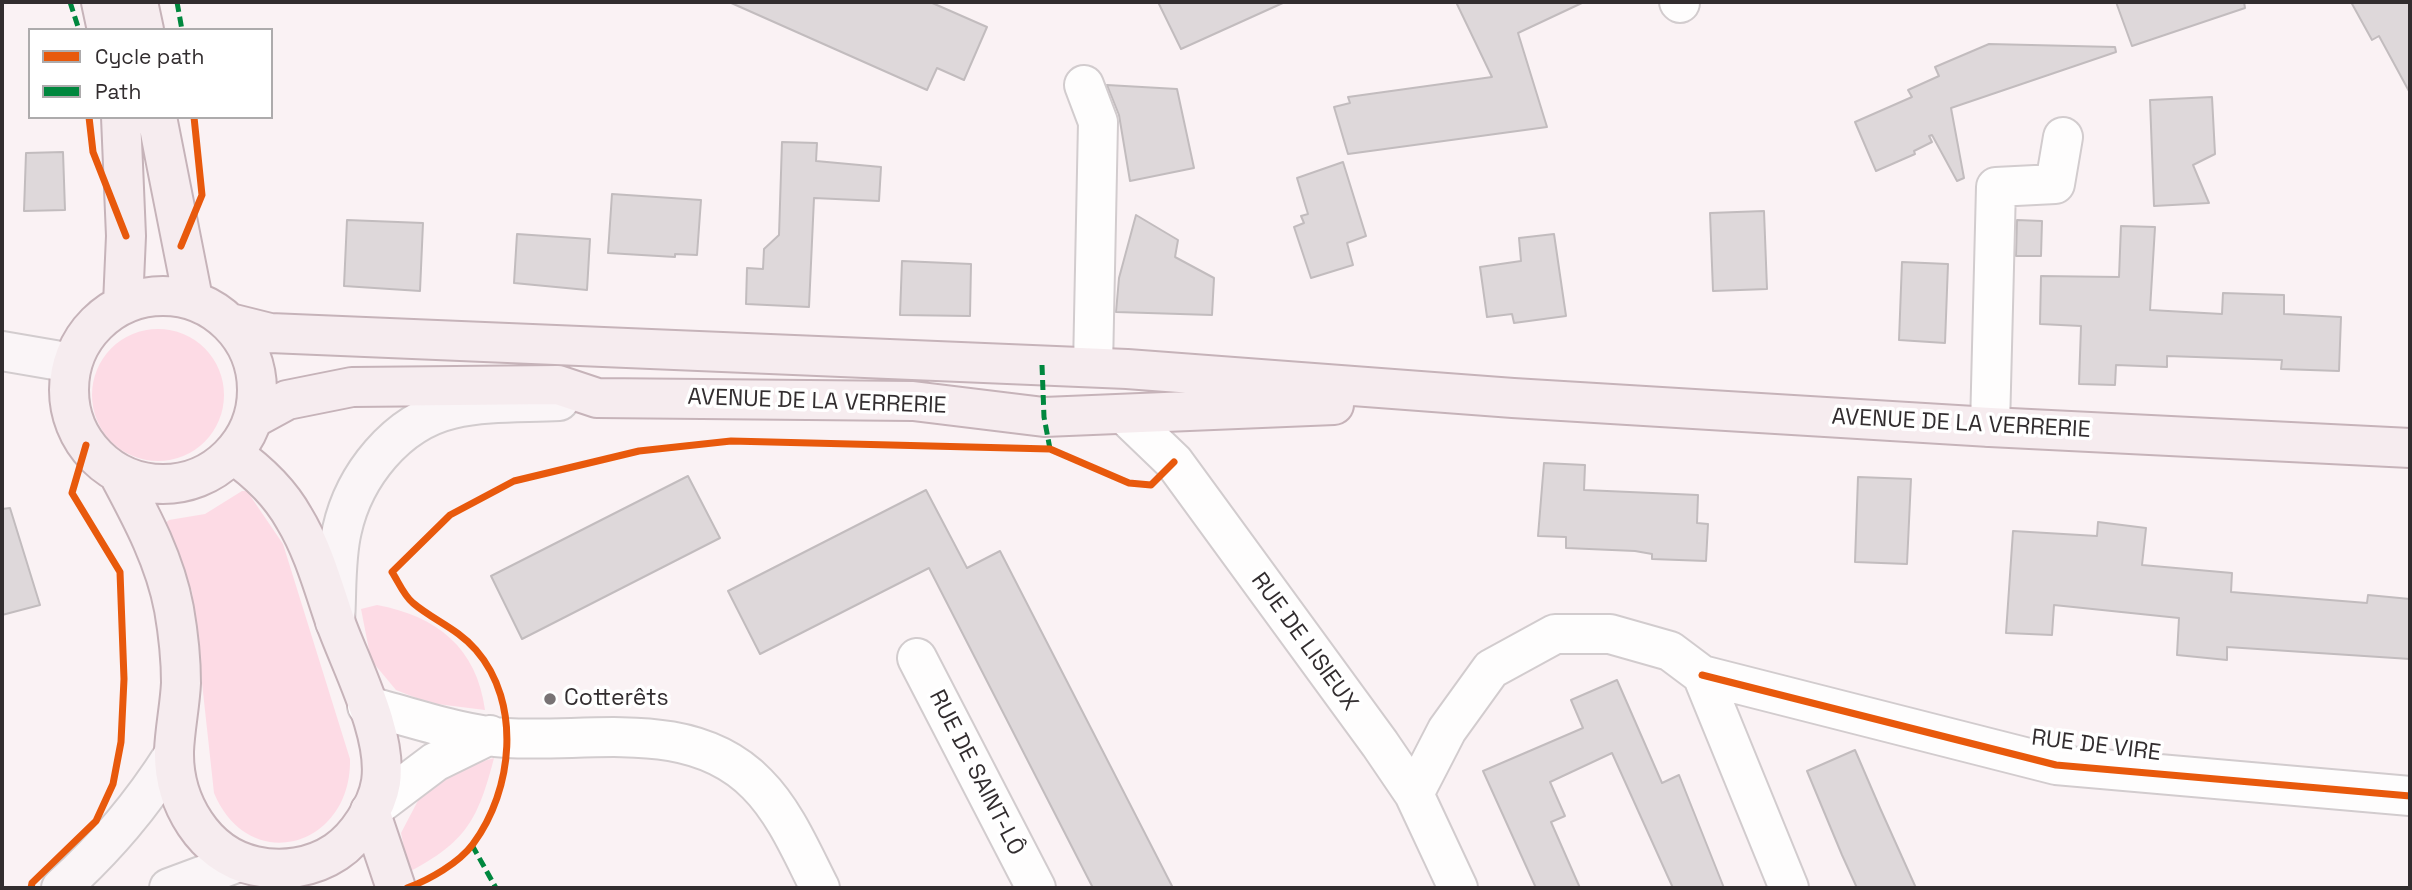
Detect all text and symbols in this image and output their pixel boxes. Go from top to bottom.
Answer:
legend [28,28,273,119]
text: Cycle path [95,43,204,70]
text: Path [95,78,141,105]
street label: AVENUE DE LA VERRERIE [687,384,947,420]
street label: AVENUE DE LA VERRERIE [1831,403,2091,445]
street label: RUE DE LISIEUX [1245,568,1363,716]
place label: Cotterêts [564,685,669,713]
street label: RUE DE SAINT-LÔ [922,686,1030,860]
marker: Cotterêts [542,691,558,707]
street label: RUE DE VIRE [2030,724,2162,768]

